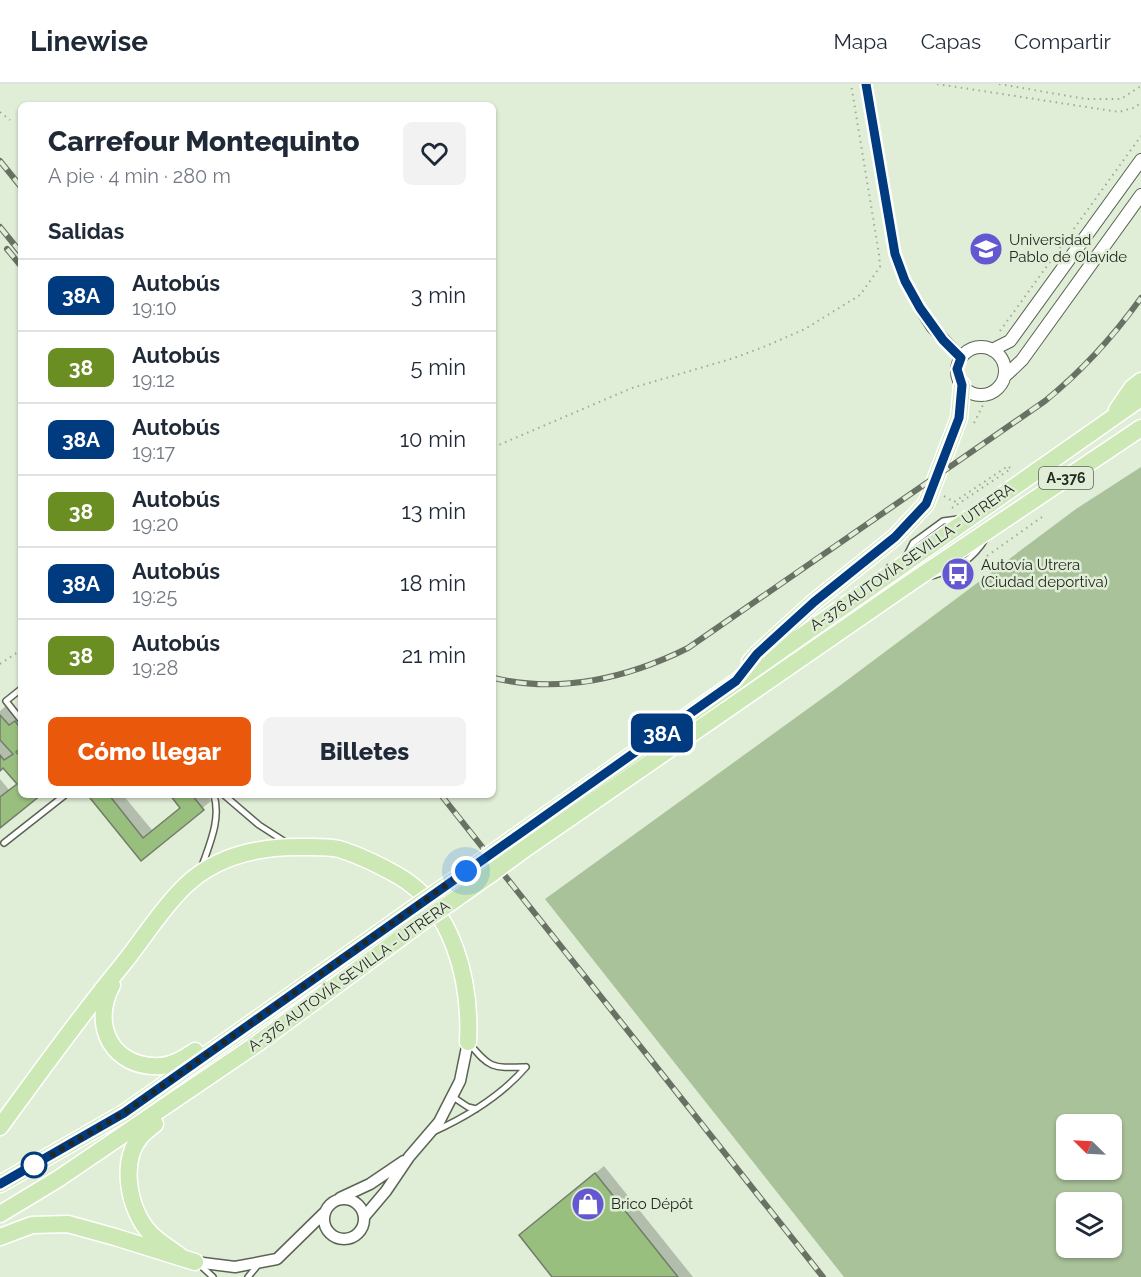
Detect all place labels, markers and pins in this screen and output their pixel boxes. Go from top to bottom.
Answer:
school or university icon: Universidad Pablo de Olavide [968,231,1004,267]
place label: Universidad Pablo de Olavide [1009,231,1127,266]
bus stop icon: Autovía Utrera (Ciudad deportiva) [940,556,976,592]
place label: Autovía Utrera (Ciudad deportiva) [981,556,1108,591]
unlabelled marker [21,1152,47,1178]
shop icon: Brico Dépôt [570,1186,606,1222]
place label: Brico Dépôt [611,1195,693,1213]

